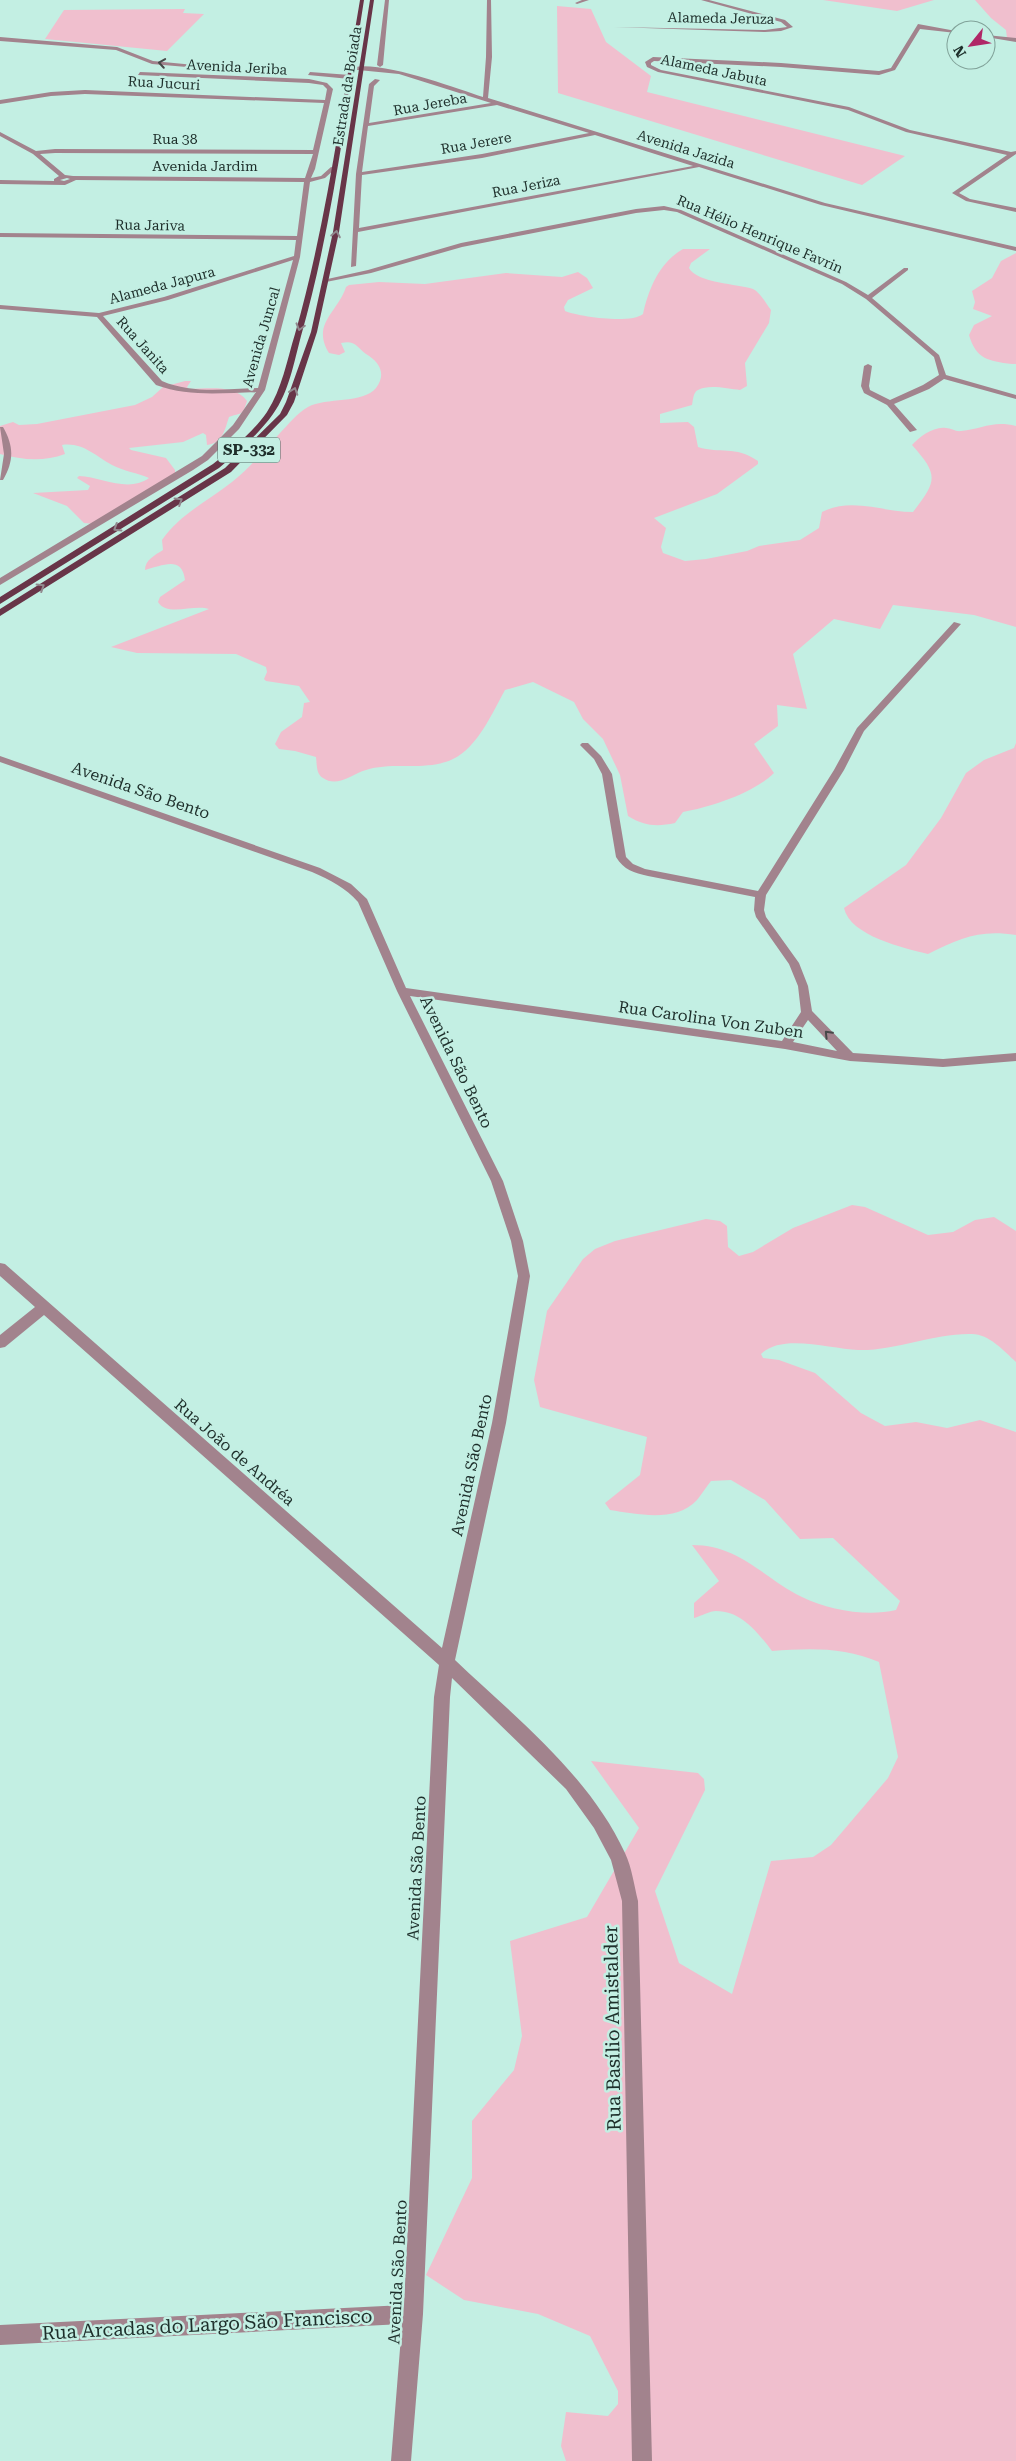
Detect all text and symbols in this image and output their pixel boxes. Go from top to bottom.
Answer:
street label: Alameda Jeruza [668,9,775,27]
north arrow [946,20,996,70]
street label: Estrada da Boiada [330,25,364,147]
text: N [950,43,969,60]
street label: Alameda Jabuta [659,51,769,89]
street label: Avenida Jeriba [186,56,288,78]
one-way arrow [157,59,166,69]
street label: Rua Jucuri [127,73,201,93]
street label: Rua Jereba [392,90,468,118]
street label: Avenida Jazida [635,127,737,172]
street label: Rua Jerere [439,129,513,157]
street label: Rua 38 [153,131,198,147]
street label: Avenida Jardim [152,158,258,174]
street label: Rua Jeriza [491,171,562,200]
street label: Rua Hélio Henrique Favrin [675,192,845,276]
street label: Rua Jariva [115,216,186,234]
one-way arrow [330,229,340,238]
street label: Alameda Japura [107,263,217,307]
street label: Avenida Juncal [239,284,283,389]
street label: Rua Janita [113,313,173,377]
one-way arrow [296,322,306,331]
one-way arrow [288,387,298,395]
road number: SP-332 [218,438,280,462]
one-way arrow [174,497,183,507]
one-way arrow [113,522,122,532]
one-way arrow [36,584,45,594]
street label: Avenida São Bento [69,758,213,823]
street label: Avenida São Bento [416,993,497,1132]
street label: Rua Carolina Von Zuben [617,997,805,1042]
one-way arrow [825,1031,834,1040]
street label: Avenida São Bento [447,1392,496,1538]
street label: Rua João de Andréa [171,1395,299,1510]
street label: Avenida São Bento [403,1795,430,1941]
street label: Rua Basílio Amistalder [599,1925,626,2131]
street label: Avenida São Bento [384,2199,411,2345]
street label: Rua Arcadas do Largo São Francisco [41,2304,373,2345]

